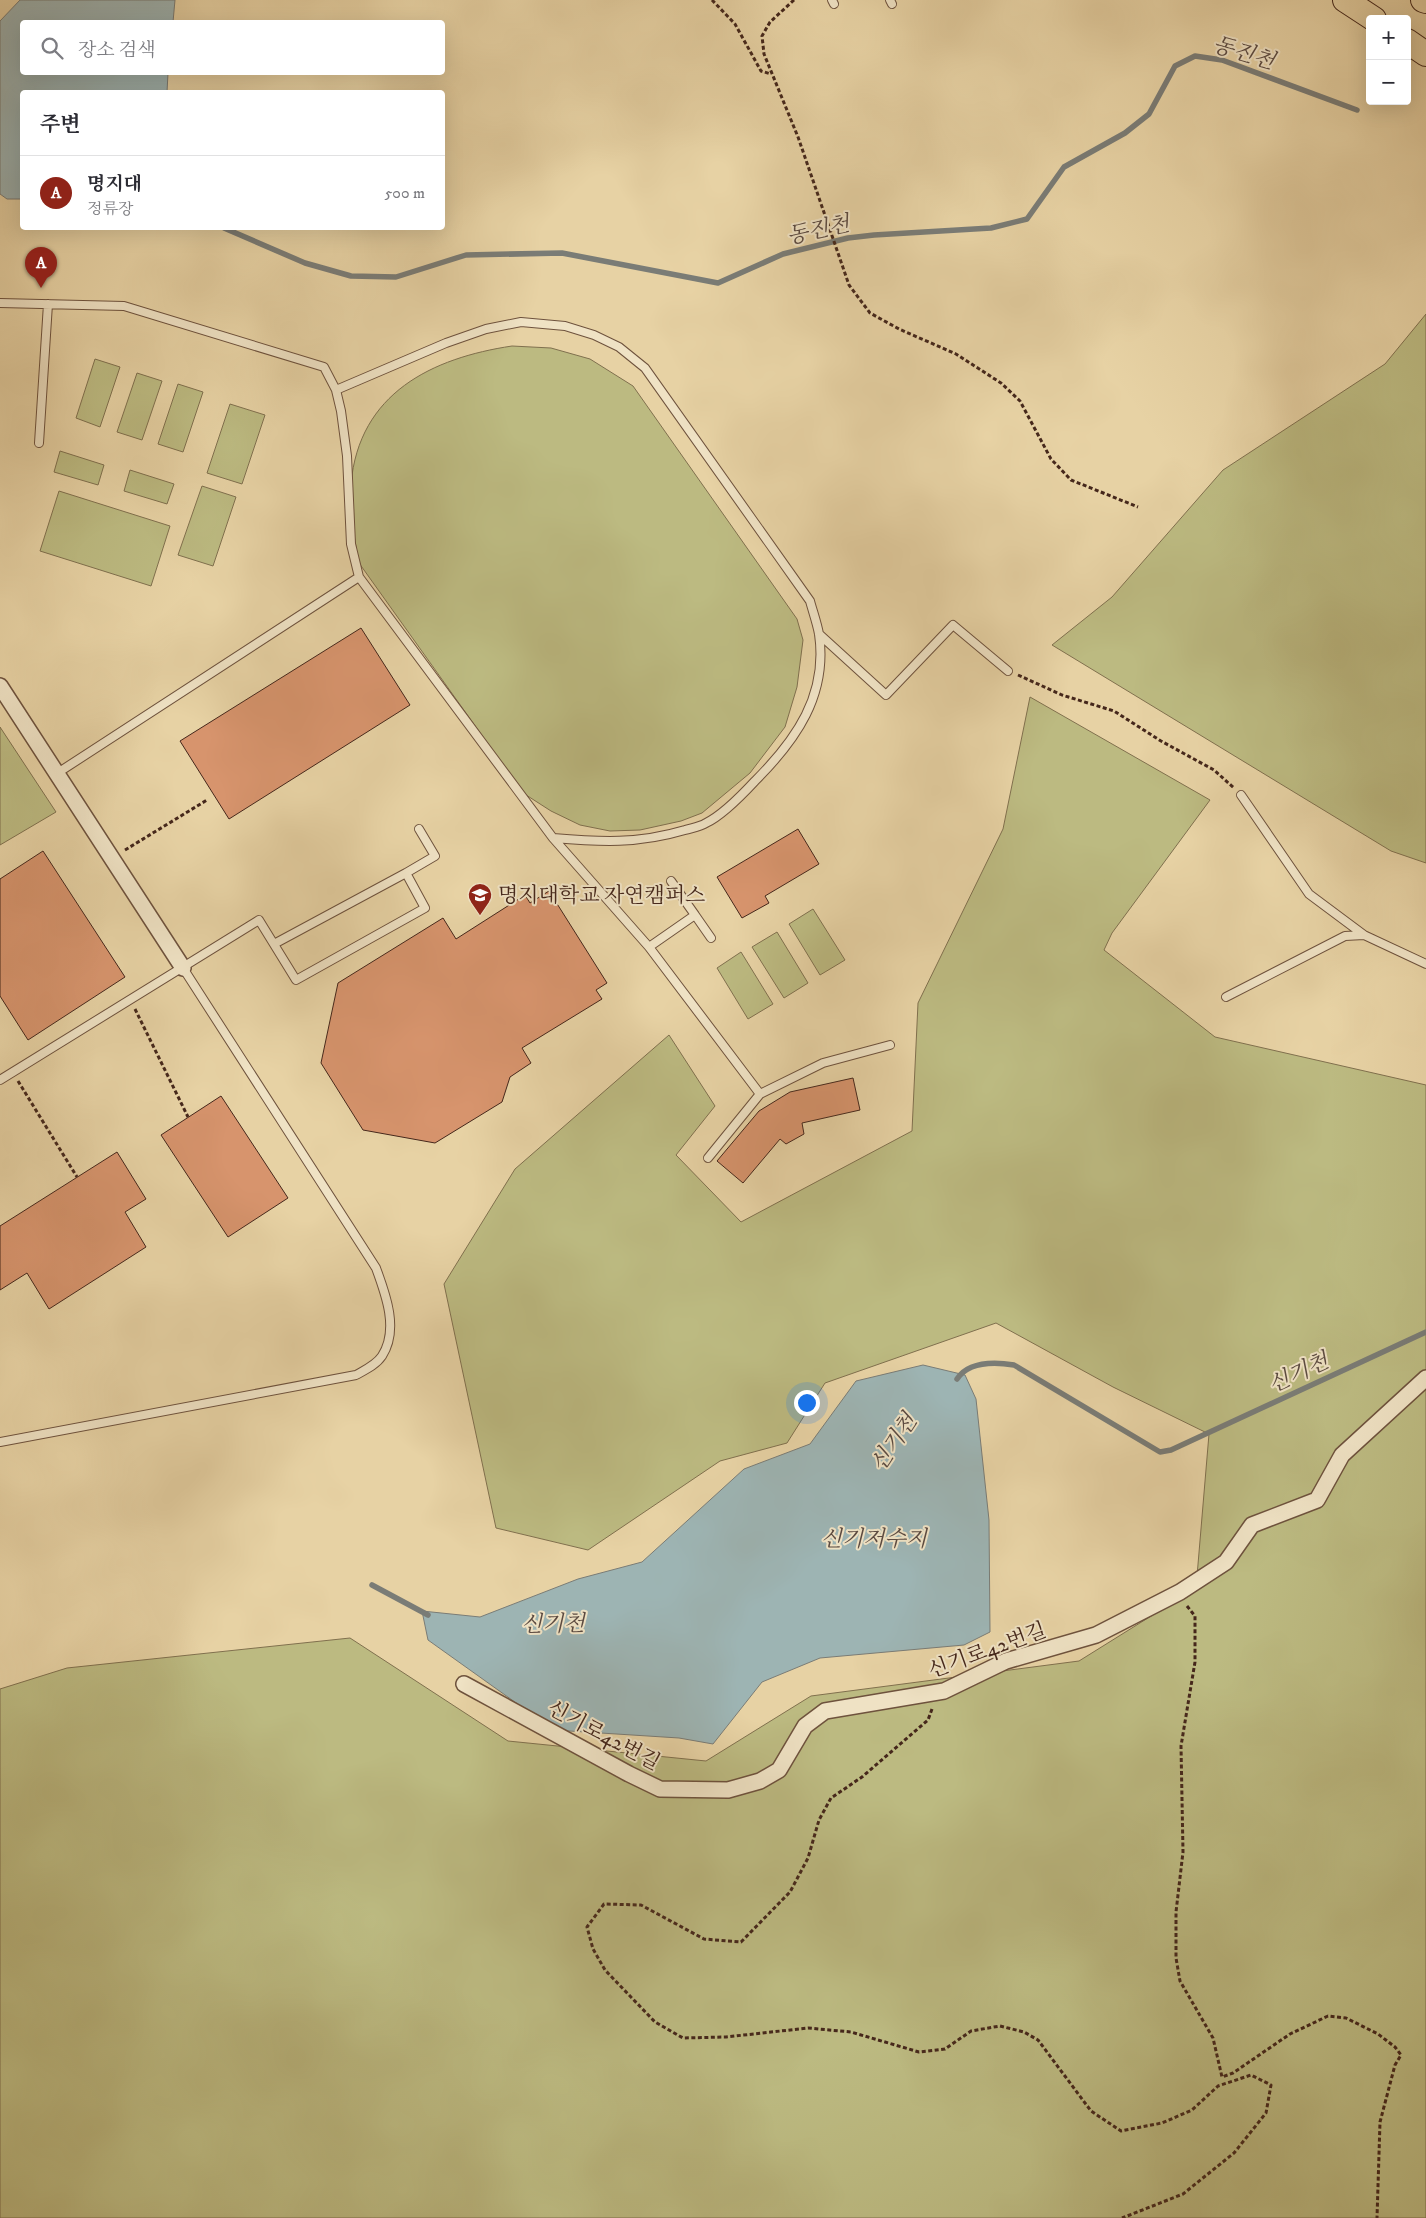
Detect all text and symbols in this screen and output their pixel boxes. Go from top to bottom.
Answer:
map controls [1366,15,1411,105]
button: + [1366,15,1411,60]
search box [20,20,445,75]
water label: 동진천 [1209,31,1280,76]
icon: search [38,34,66,62]
text: 장소 검색 [78,39,156,62]
button: − [1366,60,1411,105]
text: 주변 [40,112,81,138]
text: 명지대 [87,173,142,196]
text: A [51,183,61,203]
text: 500 m [384,183,425,203]
text: 정류장 [87,199,133,219]
water label: 동진천 [784,210,854,250]
pin: A [25,247,57,288]
school or university icon: 명지대학교 자연캠퍼스 [467,882,493,916]
place label: 명지대학교 자연캠퍼스 [498,883,705,909]
water label: 신기천 [1264,1347,1335,1399]
your location [794,1390,820,1416]
water label: 신기천 [865,1407,924,1477]
water label: 신기저수지 [821,1526,929,1553]
water label: 신기천 [521,1610,587,1639]
street label: 신기로42번길 [925,1618,1050,1684]
street label: 신기로42번길 [543,1695,664,1776]

